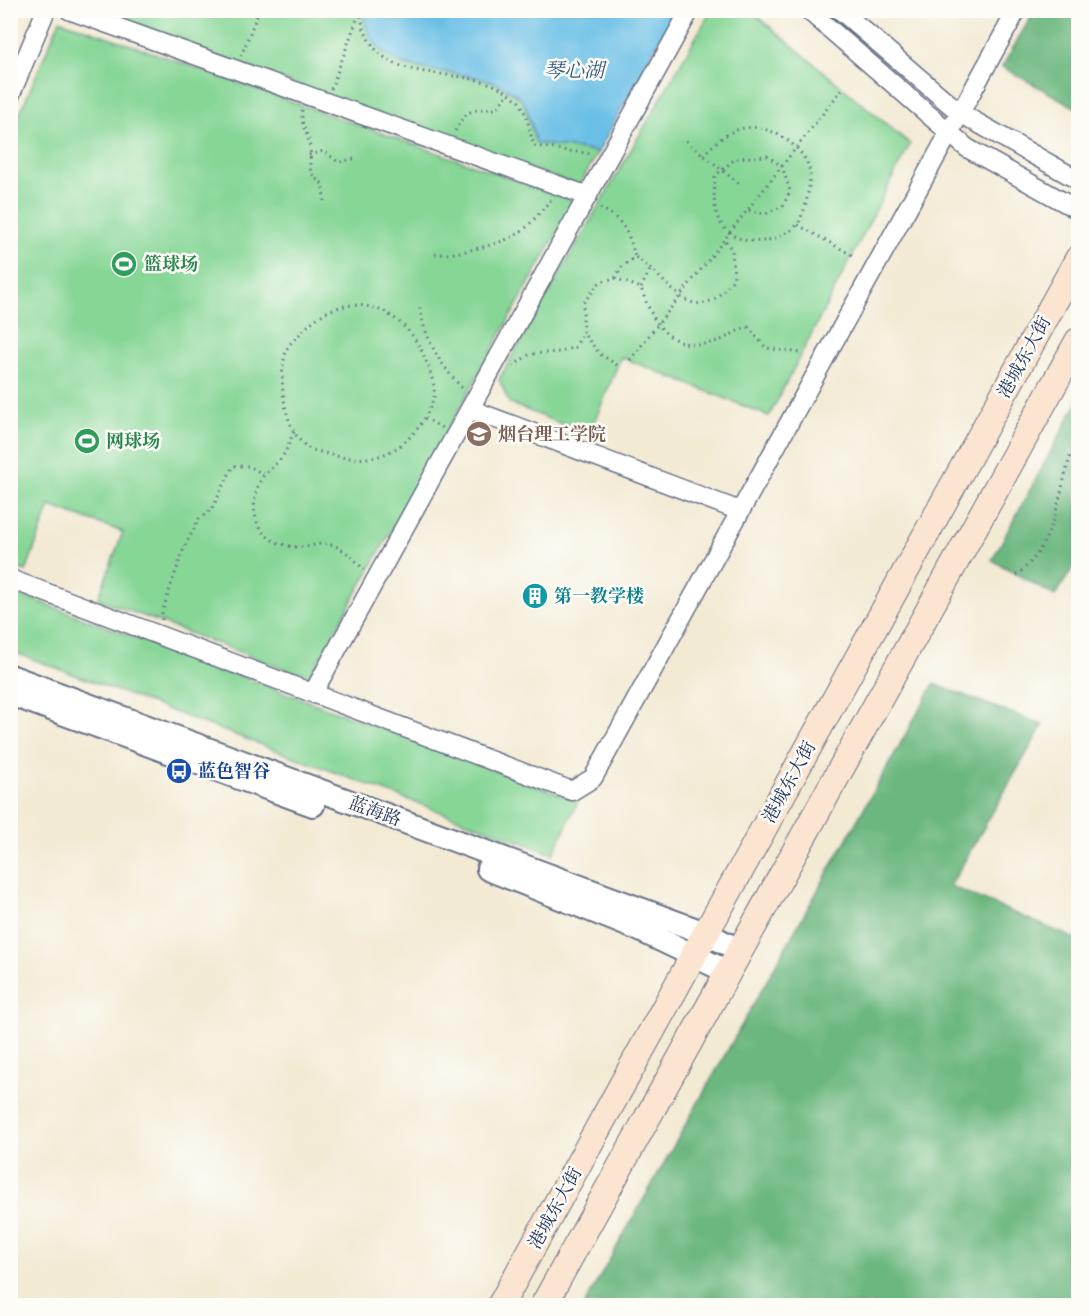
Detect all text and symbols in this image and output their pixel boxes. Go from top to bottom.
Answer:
water label: 琴心湖 [544,58,607,86]
sports icon: 篮球场 [109,249,139,279]
place label: 篮球场 [144,253,198,278]
street label: 港城东大街 [993,312,1058,403]
school or university icon: 烟台理工学院 [464,419,494,449]
place label: 烟台理工学院 [498,423,606,448]
sports icon: 网球场 [72,426,102,456]
place label: 网球场 [106,430,160,455]
building icon: 第一教学楼 [520,581,550,611]
place label: 第一教学楼 [554,585,644,610]
street label: 港城东大街 [758,737,823,828]
bus stop icon: 蓝色智谷 [164,756,194,786]
place label: 蓝色智谷 [198,760,270,785]
street label: 蓝海路 [345,791,404,833]
street label: 港城东大街 [524,1163,589,1254]

